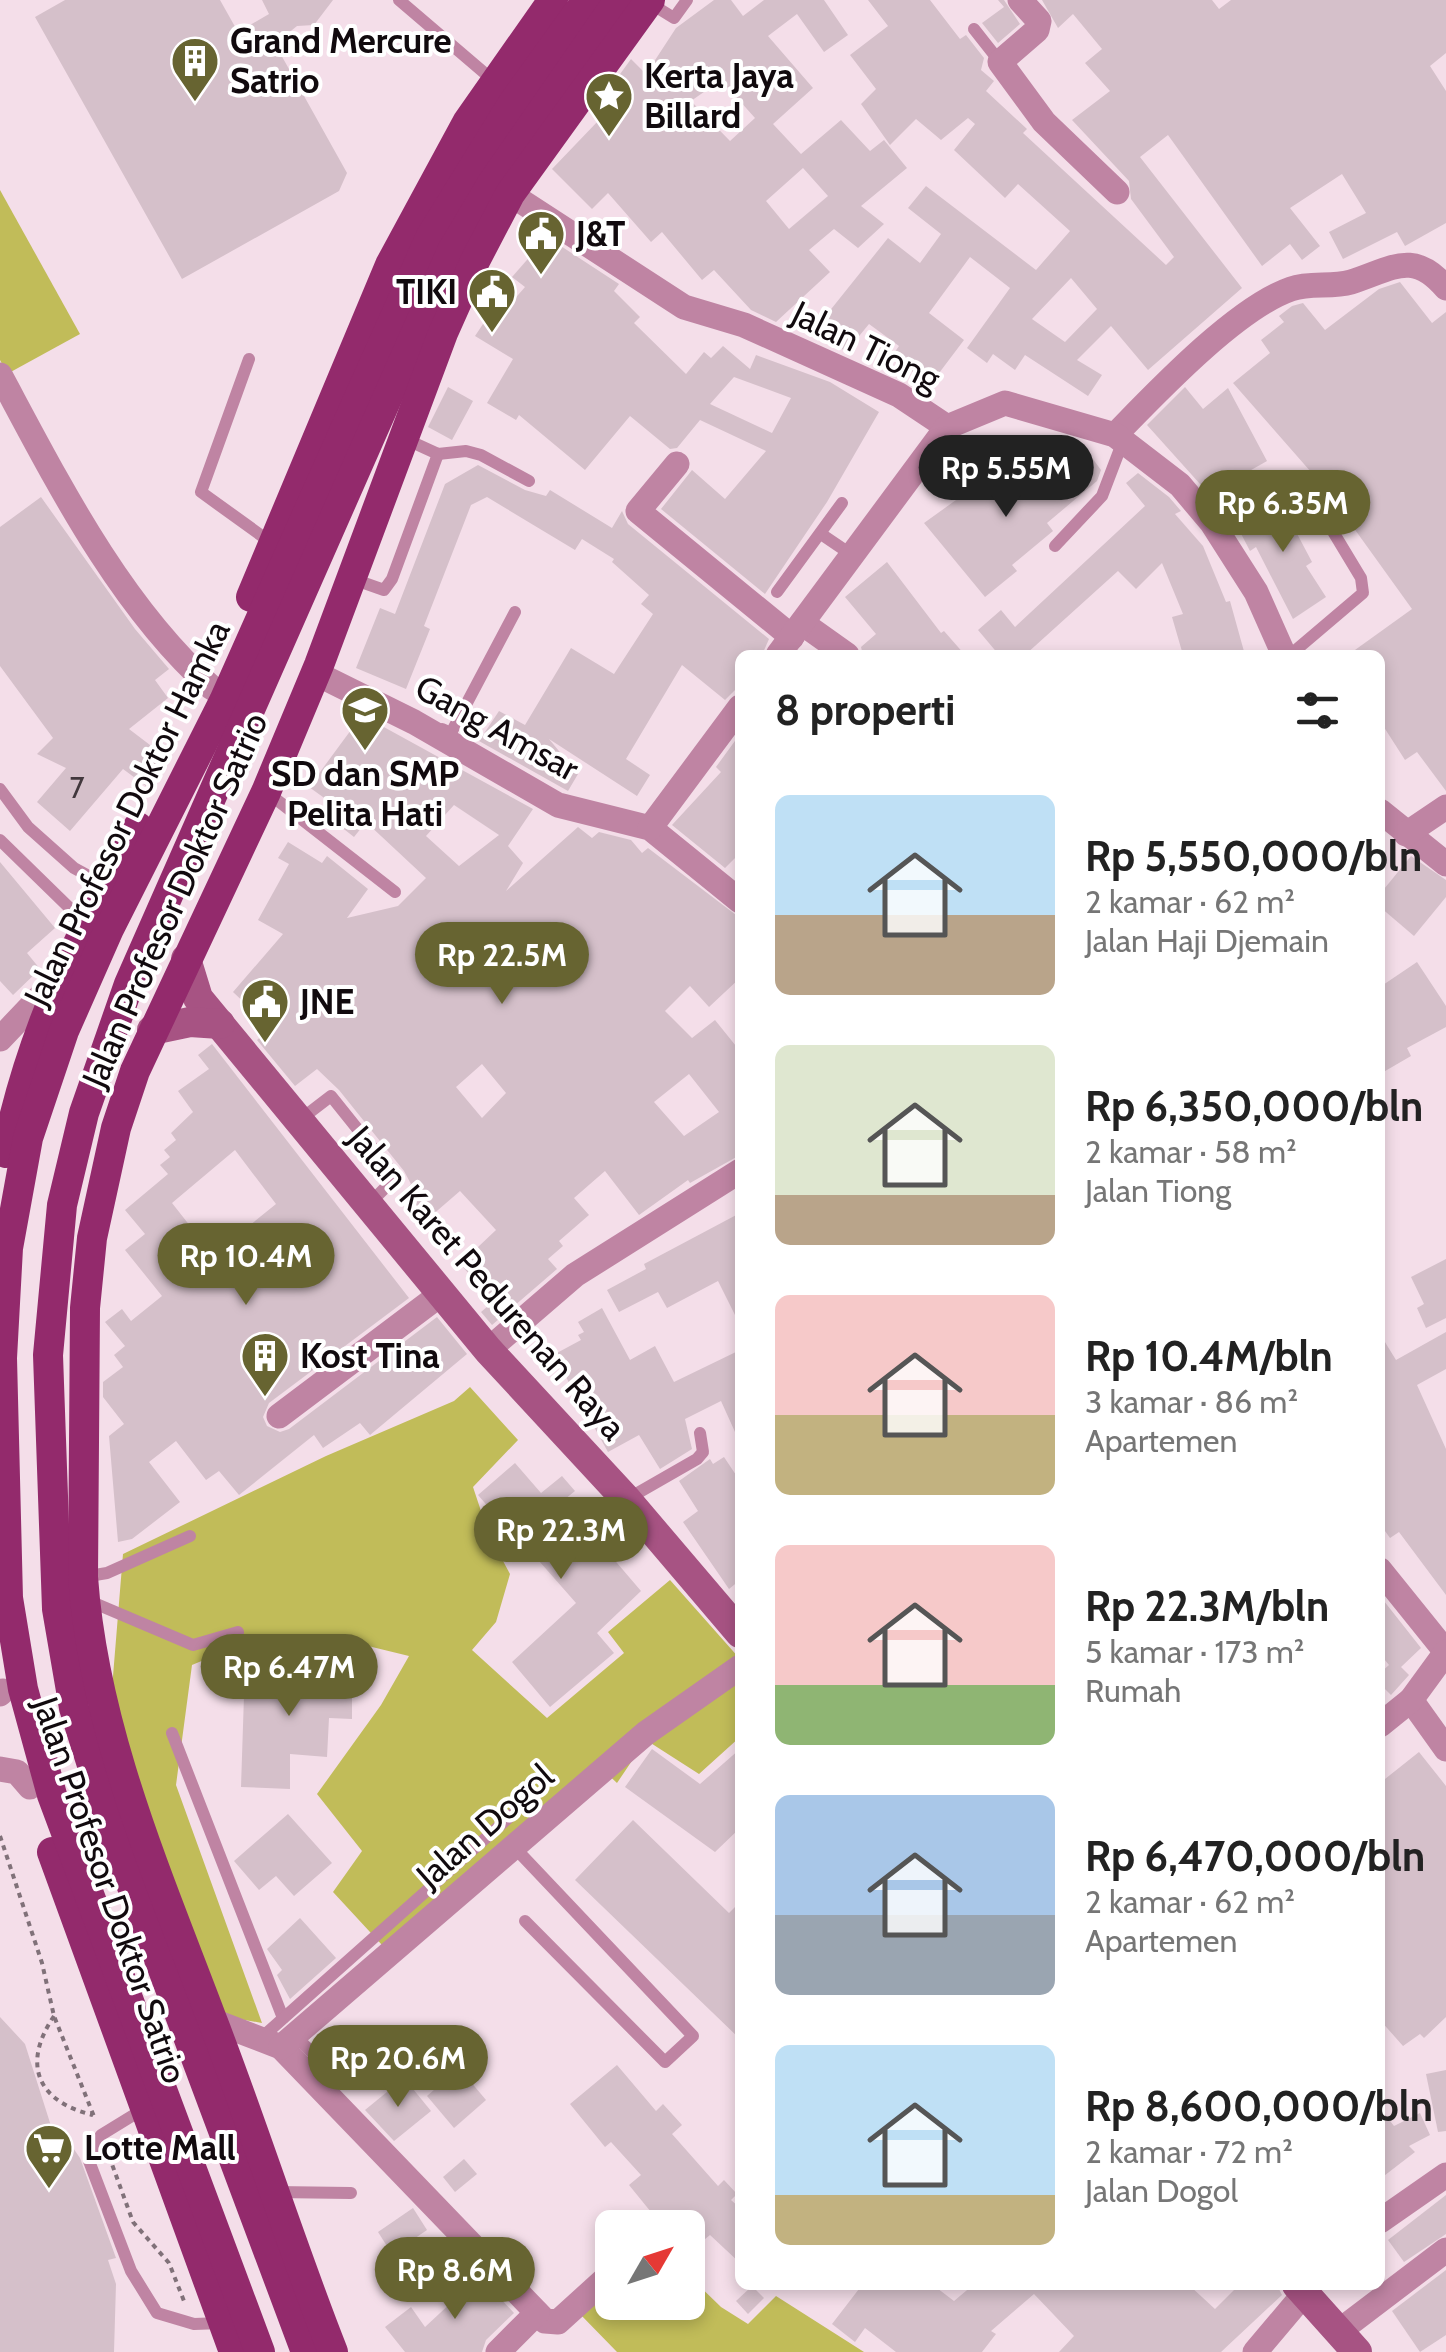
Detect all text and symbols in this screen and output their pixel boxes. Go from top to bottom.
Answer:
place label: Grand Mercure Satrio [230,19,451,102]
building icon: Grand Mercure Satrio [169,35,221,103]
place label: Kerta Jaya Billard [644,54,794,137]
place icon: Kerta Jaya Billard [583,70,635,138]
public building icon: J&T [515,208,567,276]
place label: J&T [575,212,625,255]
public building icon: TIKI [466,266,518,334]
place label: TIKI [396,270,457,313]
street label: Jalan Tiong [784,291,948,400]
pin: Rp 5.55M [903,435,1109,520]
text: Rp 5.55M [941,448,1071,487]
pin: Rp 6.35M [1180,470,1386,555]
text: Rp 6.35M [1217,483,1349,522]
street label: Jalan Profesor Doktor Hamka [14,613,239,1013]
street label: Gang Amsar [408,665,586,790]
icon: filters [1290,683,1345,738]
school or university icon: SD dan SMP Pelita Hati [339,684,391,752]
text: 8 properti [775,684,955,736]
street label: Jalan Profesor Doktor Satrio [72,706,277,1095]
place label: SD dan SMP Pelita Hati [271,752,459,835]
house number: 7 [69,769,85,806]
text: Rp 5,550,000/bln [1085,830,1422,882]
icon: home [855,835,975,955]
text: 2 kamar · 62 m² [1085,882,1295,921]
text: Jalan Haji Djemain [1085,921,1329,960]
pin: Rp 22.5M [399,922,605,1007]
text: Rp 22.5M [437,935,567,974]
public building icon: JNE [239,976,291,1044]
place label: JNE [299,980,355,1023]
text: Rp 6,350,000/bln [1085,1080,1423,1132]
icon: home [855,1085,975,1205]
street label: Jalan Karet Pedurenan Raya [339,1116,635,1448]
text: 2 kamar · 58 m² [1085,1132,1297,1171]
text: Jalan Tiong [1085,1171,1231,1210]
pin: Rp 10.4M [143,1223,349,1308]
text: Rp 10.4M [180,1236,312,1275]
building icon: Kost Tina [239,1330,291,1398]
text: Rp 10.4M/bln [1085,1330,1333,1382]
place label: Kost Tina [300,1334,440,1377]
icon: home [855,1335,975,1455]
text: 3 kamar · 86 m² [1085,1382,1298,1421]
text: Apartemen [1085,1421,1237,1460]
pin: Rp 22.3M [458,1497,664,1582]
text: Rp 22.3M [496,1510,626,1549]
text: Rp 22.3M/bln [1085,1580,1329,1632]
icon: home [855,1585,975,1705]
text: 5 kamar · 173 m² [1085,1632,1304,1671]
pin: Rp 6.47M [186,1634,392,1719]
text: Rp 6.47M [223,1647,355,1686]
text: Rumah [1085,1671,1181,1710]
street label: Jalan Profesor Doktor Satrio [24,1690,197,2089]
street label: Jalan Dogol [407,1754,562,1897]
text: Rp 6,470,000/bln [1085,1830,1425,1882]
icon: home [855,1835,975,1955]
text: 2 kamar · 62 m² [1085,1882,1295,1921]
text: Apartemen [1085,1921,1237,1960]
pin: Rp 20.6M [295,2025,501,2110]
text: Rp 20.6M [330,2038,466,2077]
text: Rp 8,600,000/bln [1085,2080,1433,2132]
icon: home [855,2085,975,2205]
supermarket icon: Lotte Mall [23,2122,75,2190]
place label: Lotte Mall [84,2126,236,2169]
text: 2 kamar · 72 m² [1085,2132,1293,2171]
text: Jalan Dogol [1085,2171,1238,2210]
north arrow [595,2210,705,2320]
map controls [595,2210,705,2320]
pin: Rp 8.6M [363,2237,547,2322]
text: Rp 8.6M [397,2250,513,2289]

